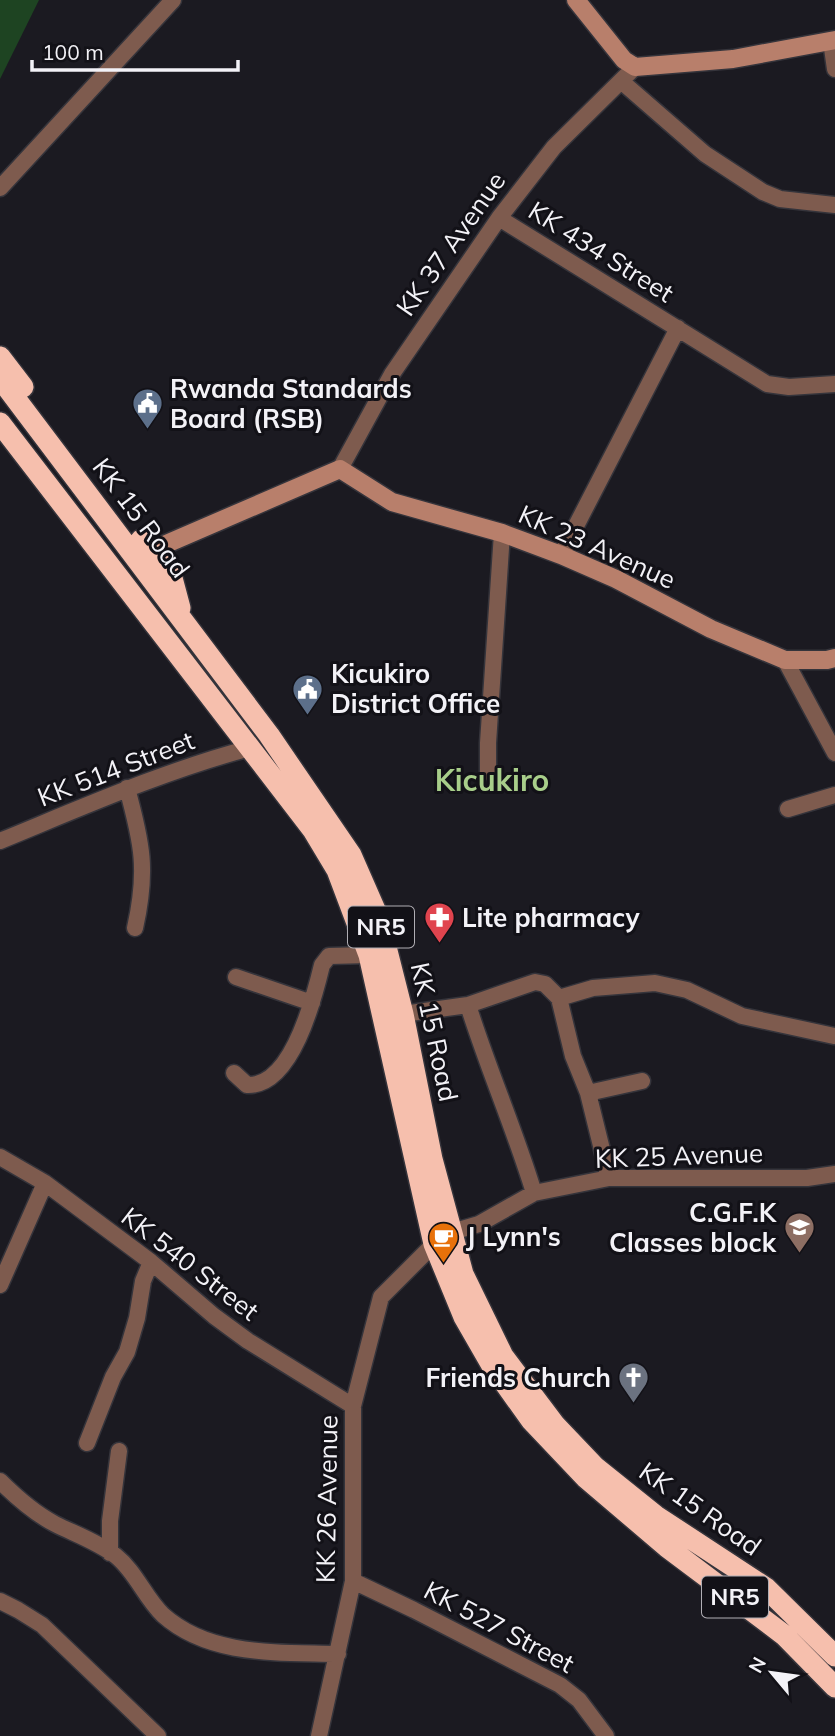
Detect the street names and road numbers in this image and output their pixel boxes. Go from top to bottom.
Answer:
street label: KK 37 Avenue [389,165,512,322]
street label: KK 434 Street [522,194,680,309]
street label: KK 15 Road [86,451,197,584]
street label: KK 23 Avenue [514,497,681,596]
street label: KK 514 Street [33,724,199,814]
road number: NR5 [348,906,414,947]
street label: KK 15 Road [404,959,465,1105]
street label: KK 25 Avenue [594,1136,764,1175]
street label: KK 540 Street [115,1200,266,1327]
street label: KK 26 Avenue [309,1415,344,1583]
street label: KK 15 Road [633,1454,768,1563]
street label: KK 527 Street [419,1573,580,1680]
road number: NR5 [702,1576,768,1618]

